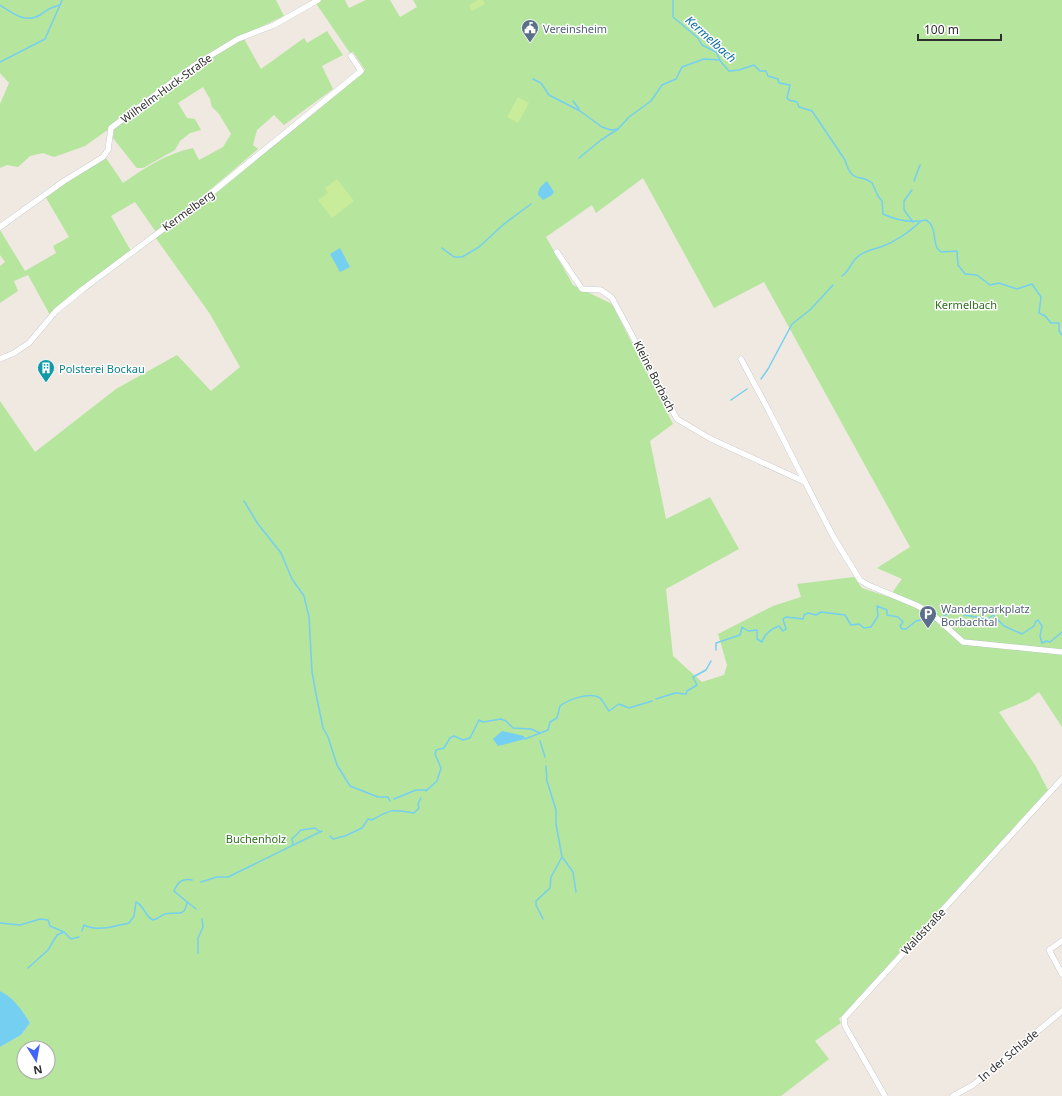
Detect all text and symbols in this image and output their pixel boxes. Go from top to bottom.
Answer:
water label: Kermelbach [682,12,740,67]
scale bar [918,16,1001,42]
public building icon: Vereinsheim [520,18,540,43]
place label: Vereinsheim [543,21,607,36]
text: 100 m [924,21,959,38]
street label: Wilhelm-Huck-Straße [118,50,214,126]
street label: Kermelberg [159,186,217,234]
park label: Kermelbach [935,297,997,312]
street label: Kleine Borbach [631,338,679,414]
building icon: Polsterei Bockau [36,358,56,383]
place label: Polsterei Bockau [59,361,145,376]
place label: Wanderparkplatz Borbachtal [941,601,1030,629]
parking icon: Wanderparkplatz Borbachtal [918,604,938,629]
park label: Buchenholz [226,831,286,846]
street label: Waldstraße [898,904,948,958]
street label: In der Schlade [975,1026,1041,1084]
north arrow [16,1040,56,1080]
text: N [32,1062,44,1079]

